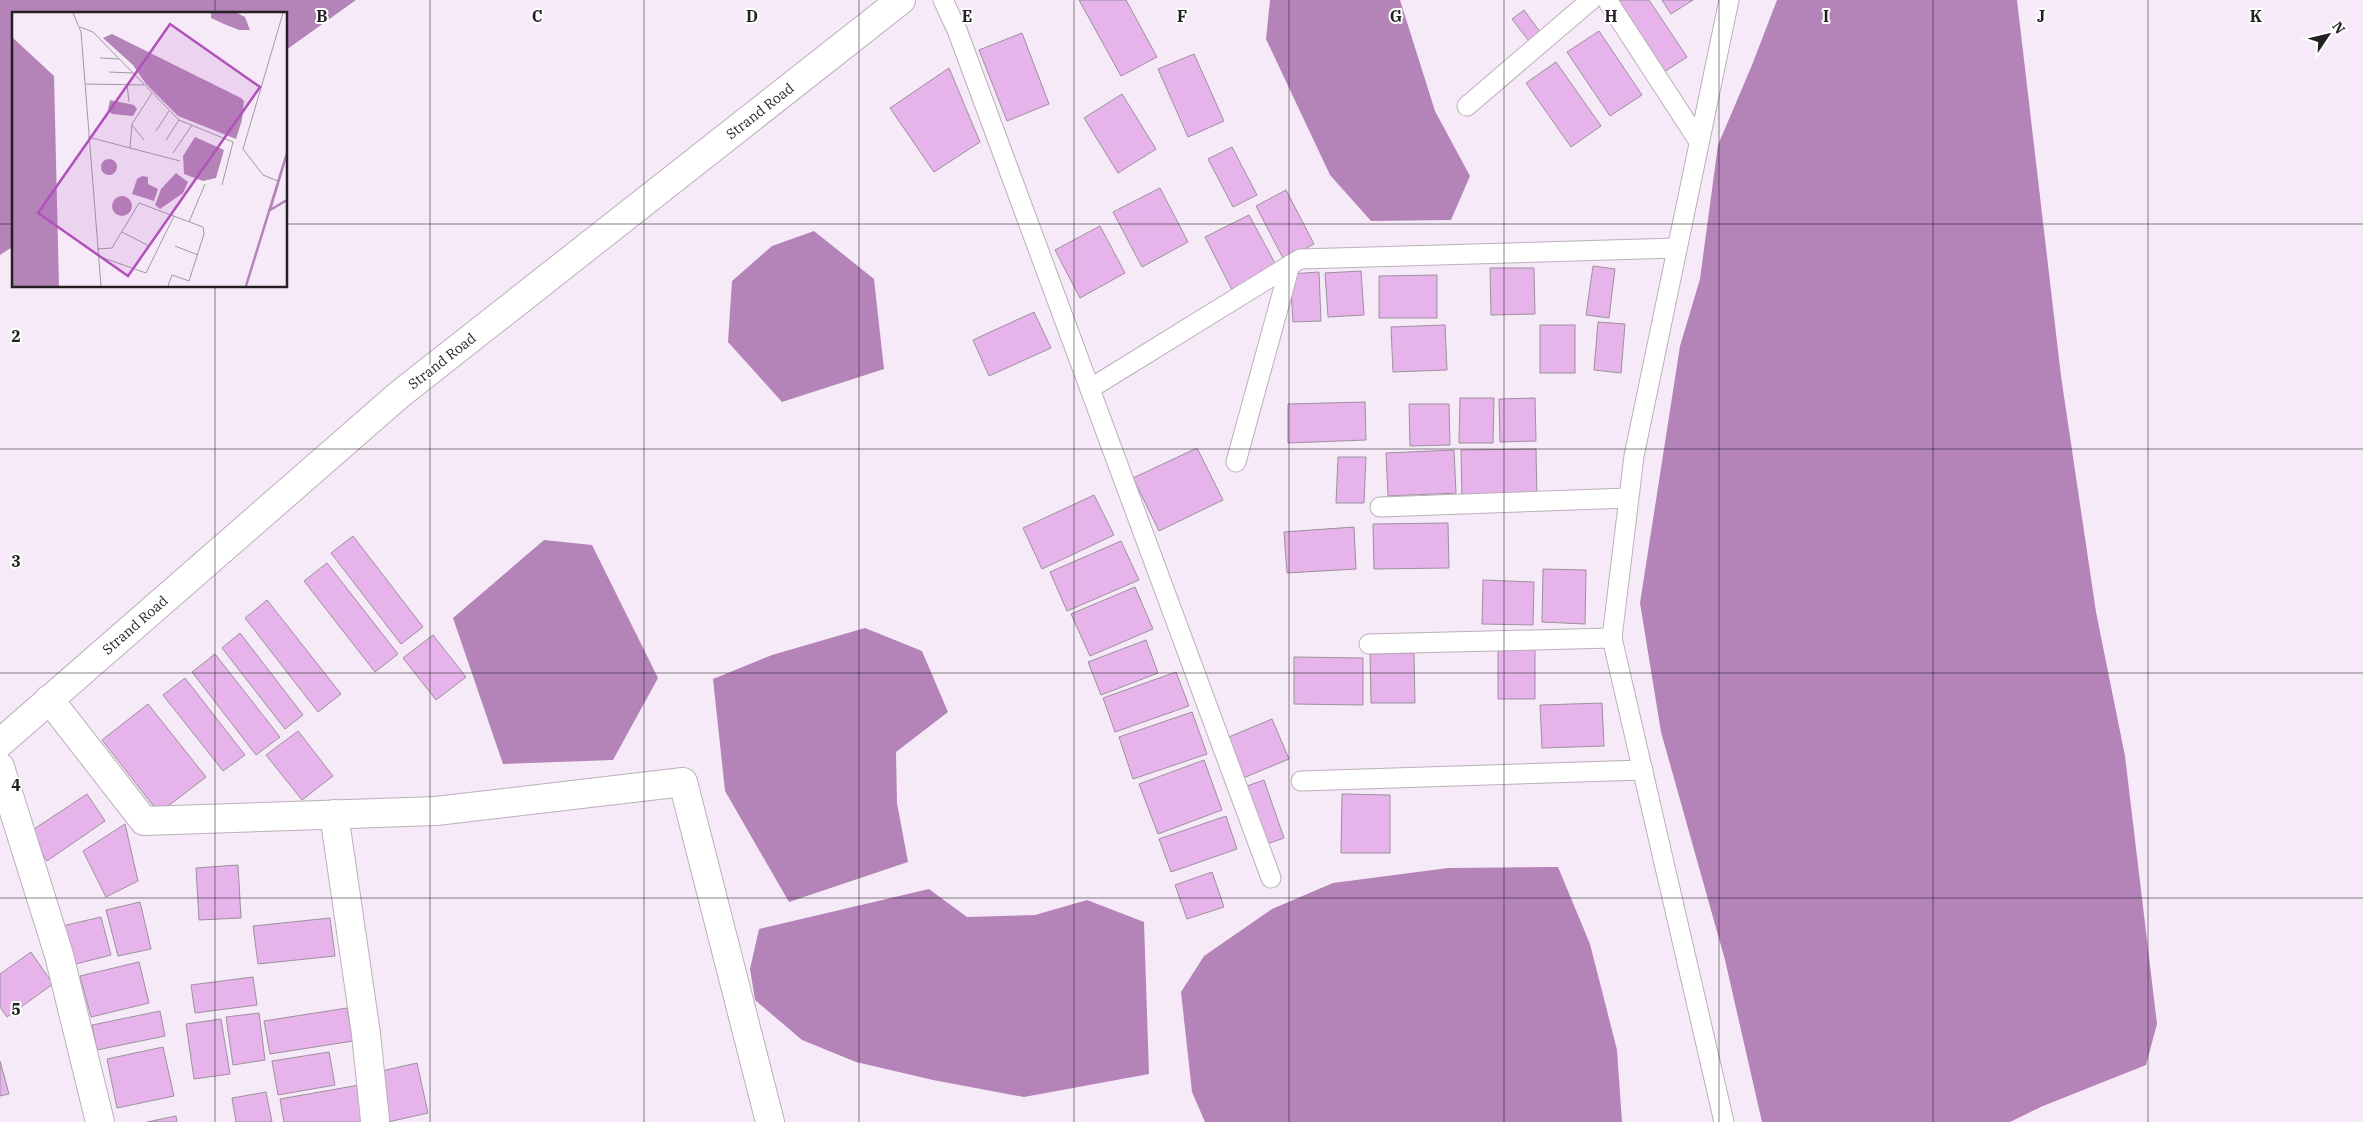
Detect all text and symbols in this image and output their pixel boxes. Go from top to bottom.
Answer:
text: B [316,6,328,26]
text: C [532,6,542,26]
text: D [746,6,758,26]
text: E [962,6,972,26]
text: F [1177,6,1187,26]
text: G [1390,6,1402,26]
text: H [1605,6,1618,26]
text: I [1823,6,1829,26]
text: J [2037,6,2045,26]
text: K [2250,6,2263,26]
north arrow [2303,10,2353,60]
inset map [12,12,288,288]
text: N [2328,18,2349,37]
street label: Strand Road [722,79,798,143]
text: 2 [11,326,21,346]
street label: Strand Road [404,329,480,393]
text: 3 [11,551,21,571]
street label: Strand Road [98,591,172,658]
text: 4 [11,775,21,795]
text: 5 [11,999,21,1019]

